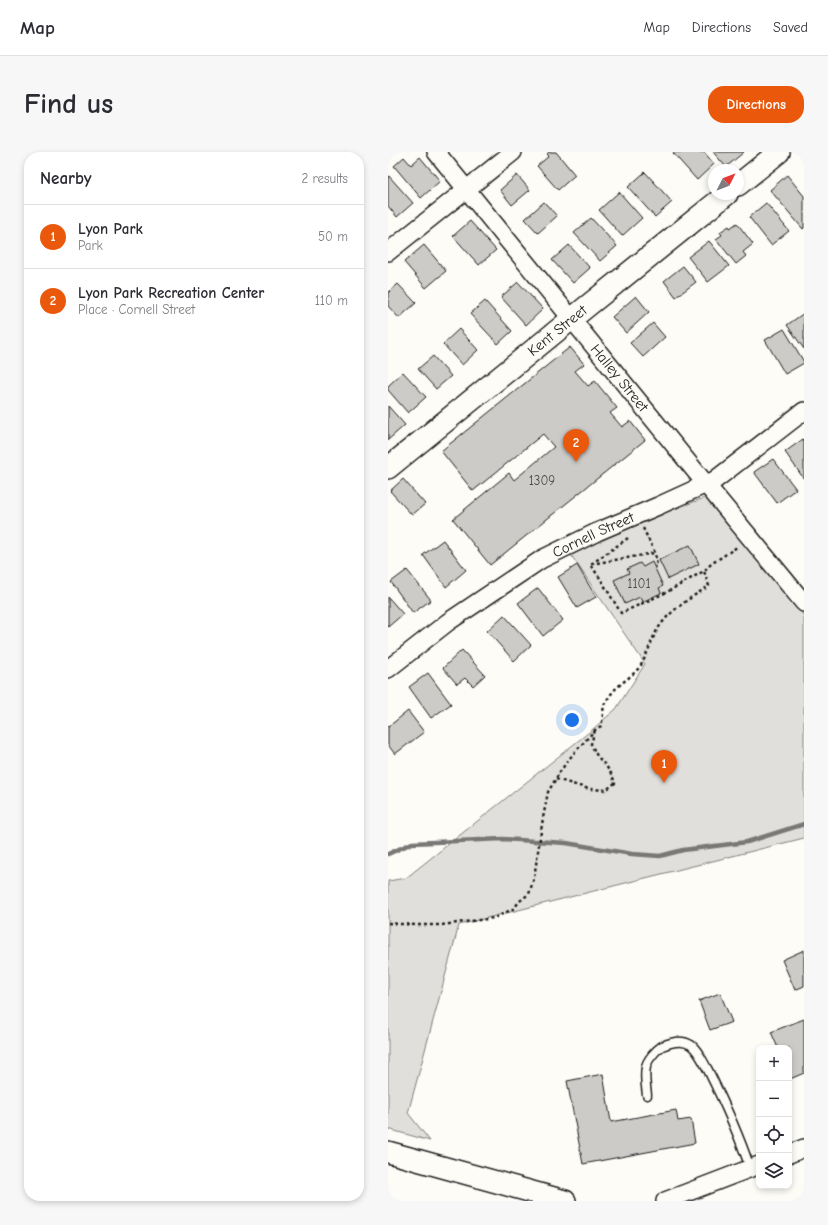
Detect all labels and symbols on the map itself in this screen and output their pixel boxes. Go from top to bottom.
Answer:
north arrow [708,164,744,200]
street label: Kent Street [524,301,591,360]
street label: Halley Street [587,340,653,416]
pin: 2 [563,429,589,462]
house number: 1309 [529,473,555,488]
street label: Cornell Street [549,508,637,562]
house number: 1101 [627,576,651,591]
your location [562,710,582,730]
pin: 1 [651,750,677,783]

